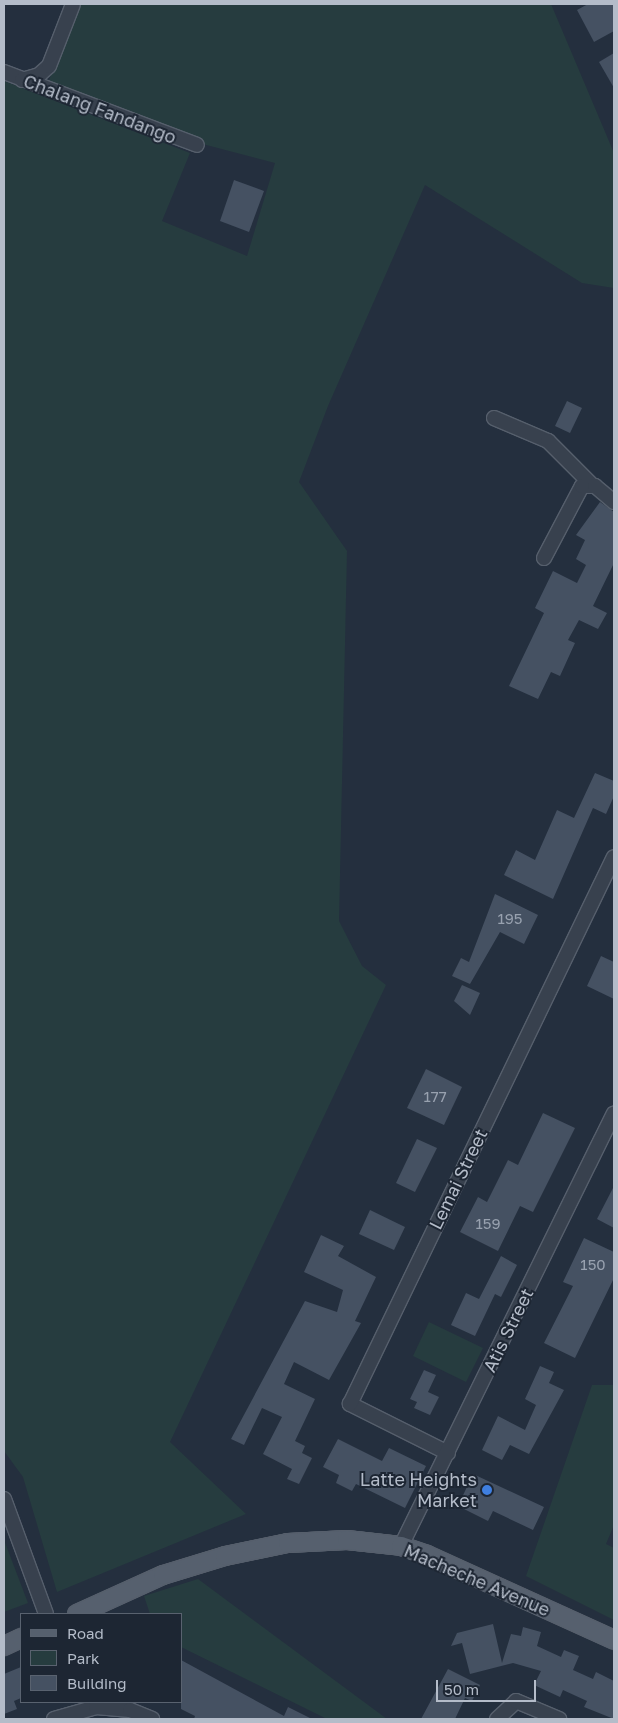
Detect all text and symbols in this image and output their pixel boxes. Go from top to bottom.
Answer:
street label: Chalang Fandango [21,70,179,148]
house number: 195 [497,910,523,928]
house number: 177 [423,1088,447,1106]
street label: Lemai Street [424,1125,492,1233]
house number: 159 [475,1215,501,1233]
house number: 150 [580,1256,606,1274]
street label: Atis Street [478,1285,538,1375]
place label: Latte Heights Market [360,1469,477,1512]
marker: Latte Heights Market [481,1484,493,1496]
street label: Macheche Avenue [401,1540,553,1620]
legend [20,1613,182,1703]
text: Road [67,1624,104,1642]
text: Park [67,1649,99,1667]
scale bar [438,1670,538,1702]
text: Building [67,1674,127,1692]
text: 50 m [444,1680,479,1698]

